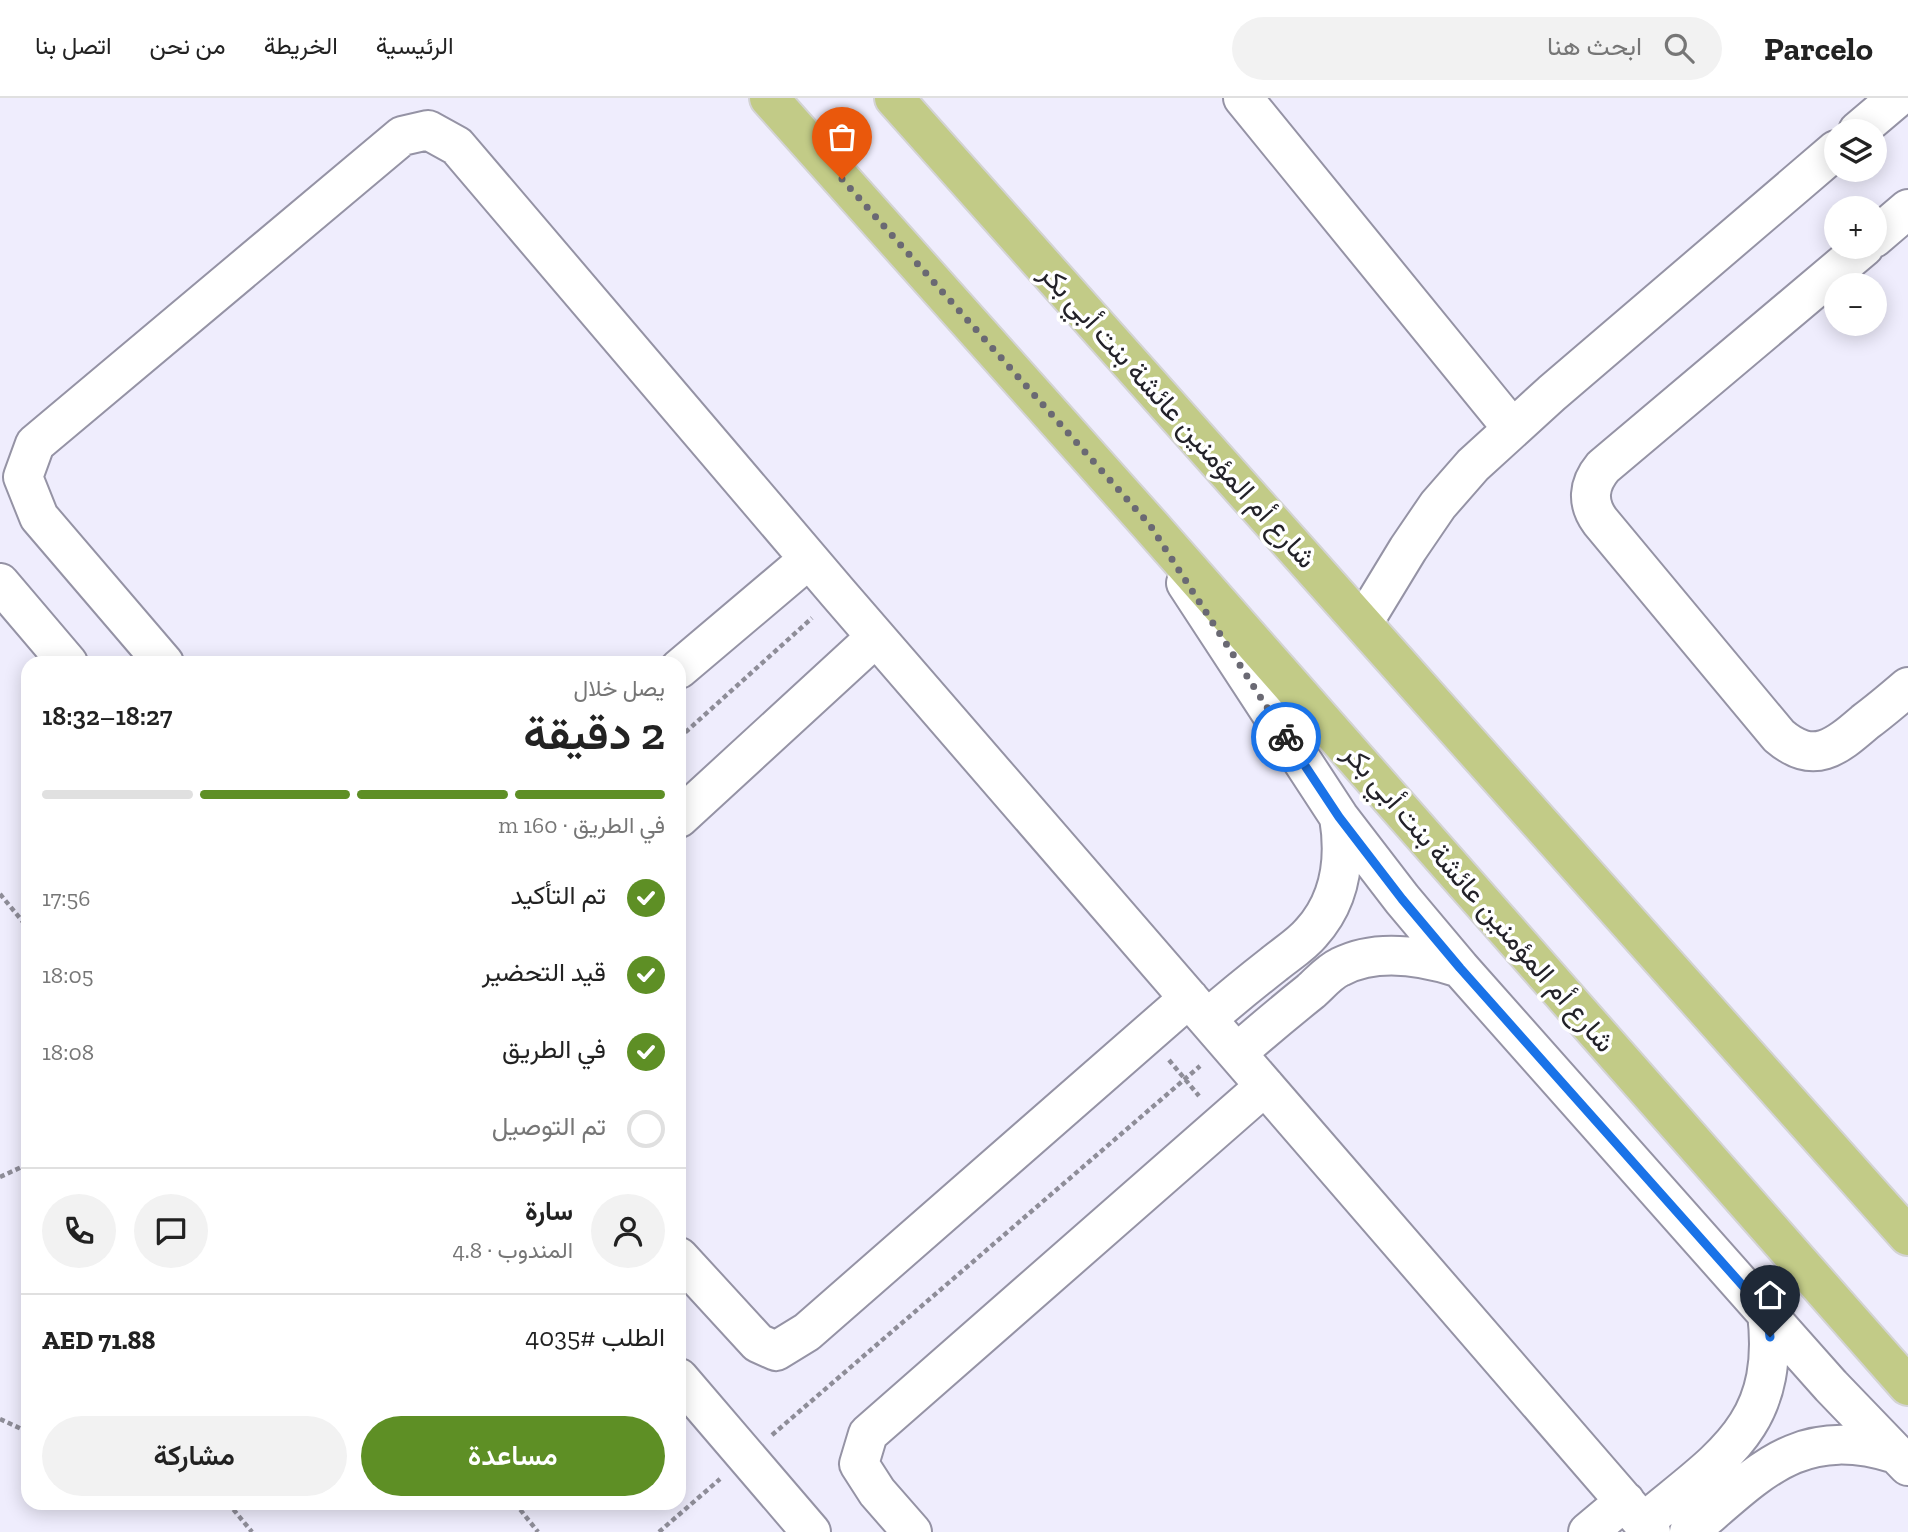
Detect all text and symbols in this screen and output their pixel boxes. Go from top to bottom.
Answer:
search box [1232,17,1722,80]
icon: search [1660,29,1698,67]
text: Parcelo [1764,29,1873,68]
text: ابحث هنا [1547,30,1642,62]
text: اتصل بنا [35,31,112,60]
text: من نحن [150,31,226,60]
text: الخريطة [264,31,338,60]
text: الرئيسية [376,31,453,60]
pin [812,107,872,179]
icon: bag [823,118,861,156]
map controls [1824,119,1887,336]
button: layers [1824,119,1887,182]
button: + [1824,196,1887,259]
street label: شارع أم المؤمنين عائشة بنت أبي بكر [1028,256,1323,579]
button: − [1824,273,1887,336]
text: يصل خلال [573,674,665,702]
text: 18:27–18:32 [42,700,172,732]
courier [1251,702,1321,772]
text: 2 دقيقة [523,706,665,761]
icon: bike [1267,718,1305,756]
street label: شارع أم المؤمنين عائشة بنت أبي بكر [1331,736,1622,1063]
text: في الطريق · 160 m [498,811,665,839]
text: تم التأكيد [511,879,606,911]
icon: check [627,879,665,917]
text: 17:56 [42,884,90,912]
text: قيد التحضير [482,956,606,988]
icon: check [627,956,665,994]
text: 18:05 [42,961,93,989]
text: في الطريق [502,1033,606,1065]
icon: check [627,1033,665,1071]
text: 18:08 [42,1038,94,1066]
text: تم التوصيل [492,1110,606,1142]
button: phone [42,1194,116,1268]
button: chat [134,1194,208,1268]
button: person [591,1194,665,1268]
text: سارة [525,1195,573,1227]
text: المندوب · 4.8 [452,1236,573,1264]
pin [1740,1265,1800,1337]
icon: home [1751,1276,1789,1314]
text: الطلب #4035 [525,1321,665,1353]
text: AED 71.88 [42,1324,156,1356]
button: مشاركة [42,1416,347,1496]
button: مساعدة [361,1416,665,1496]

